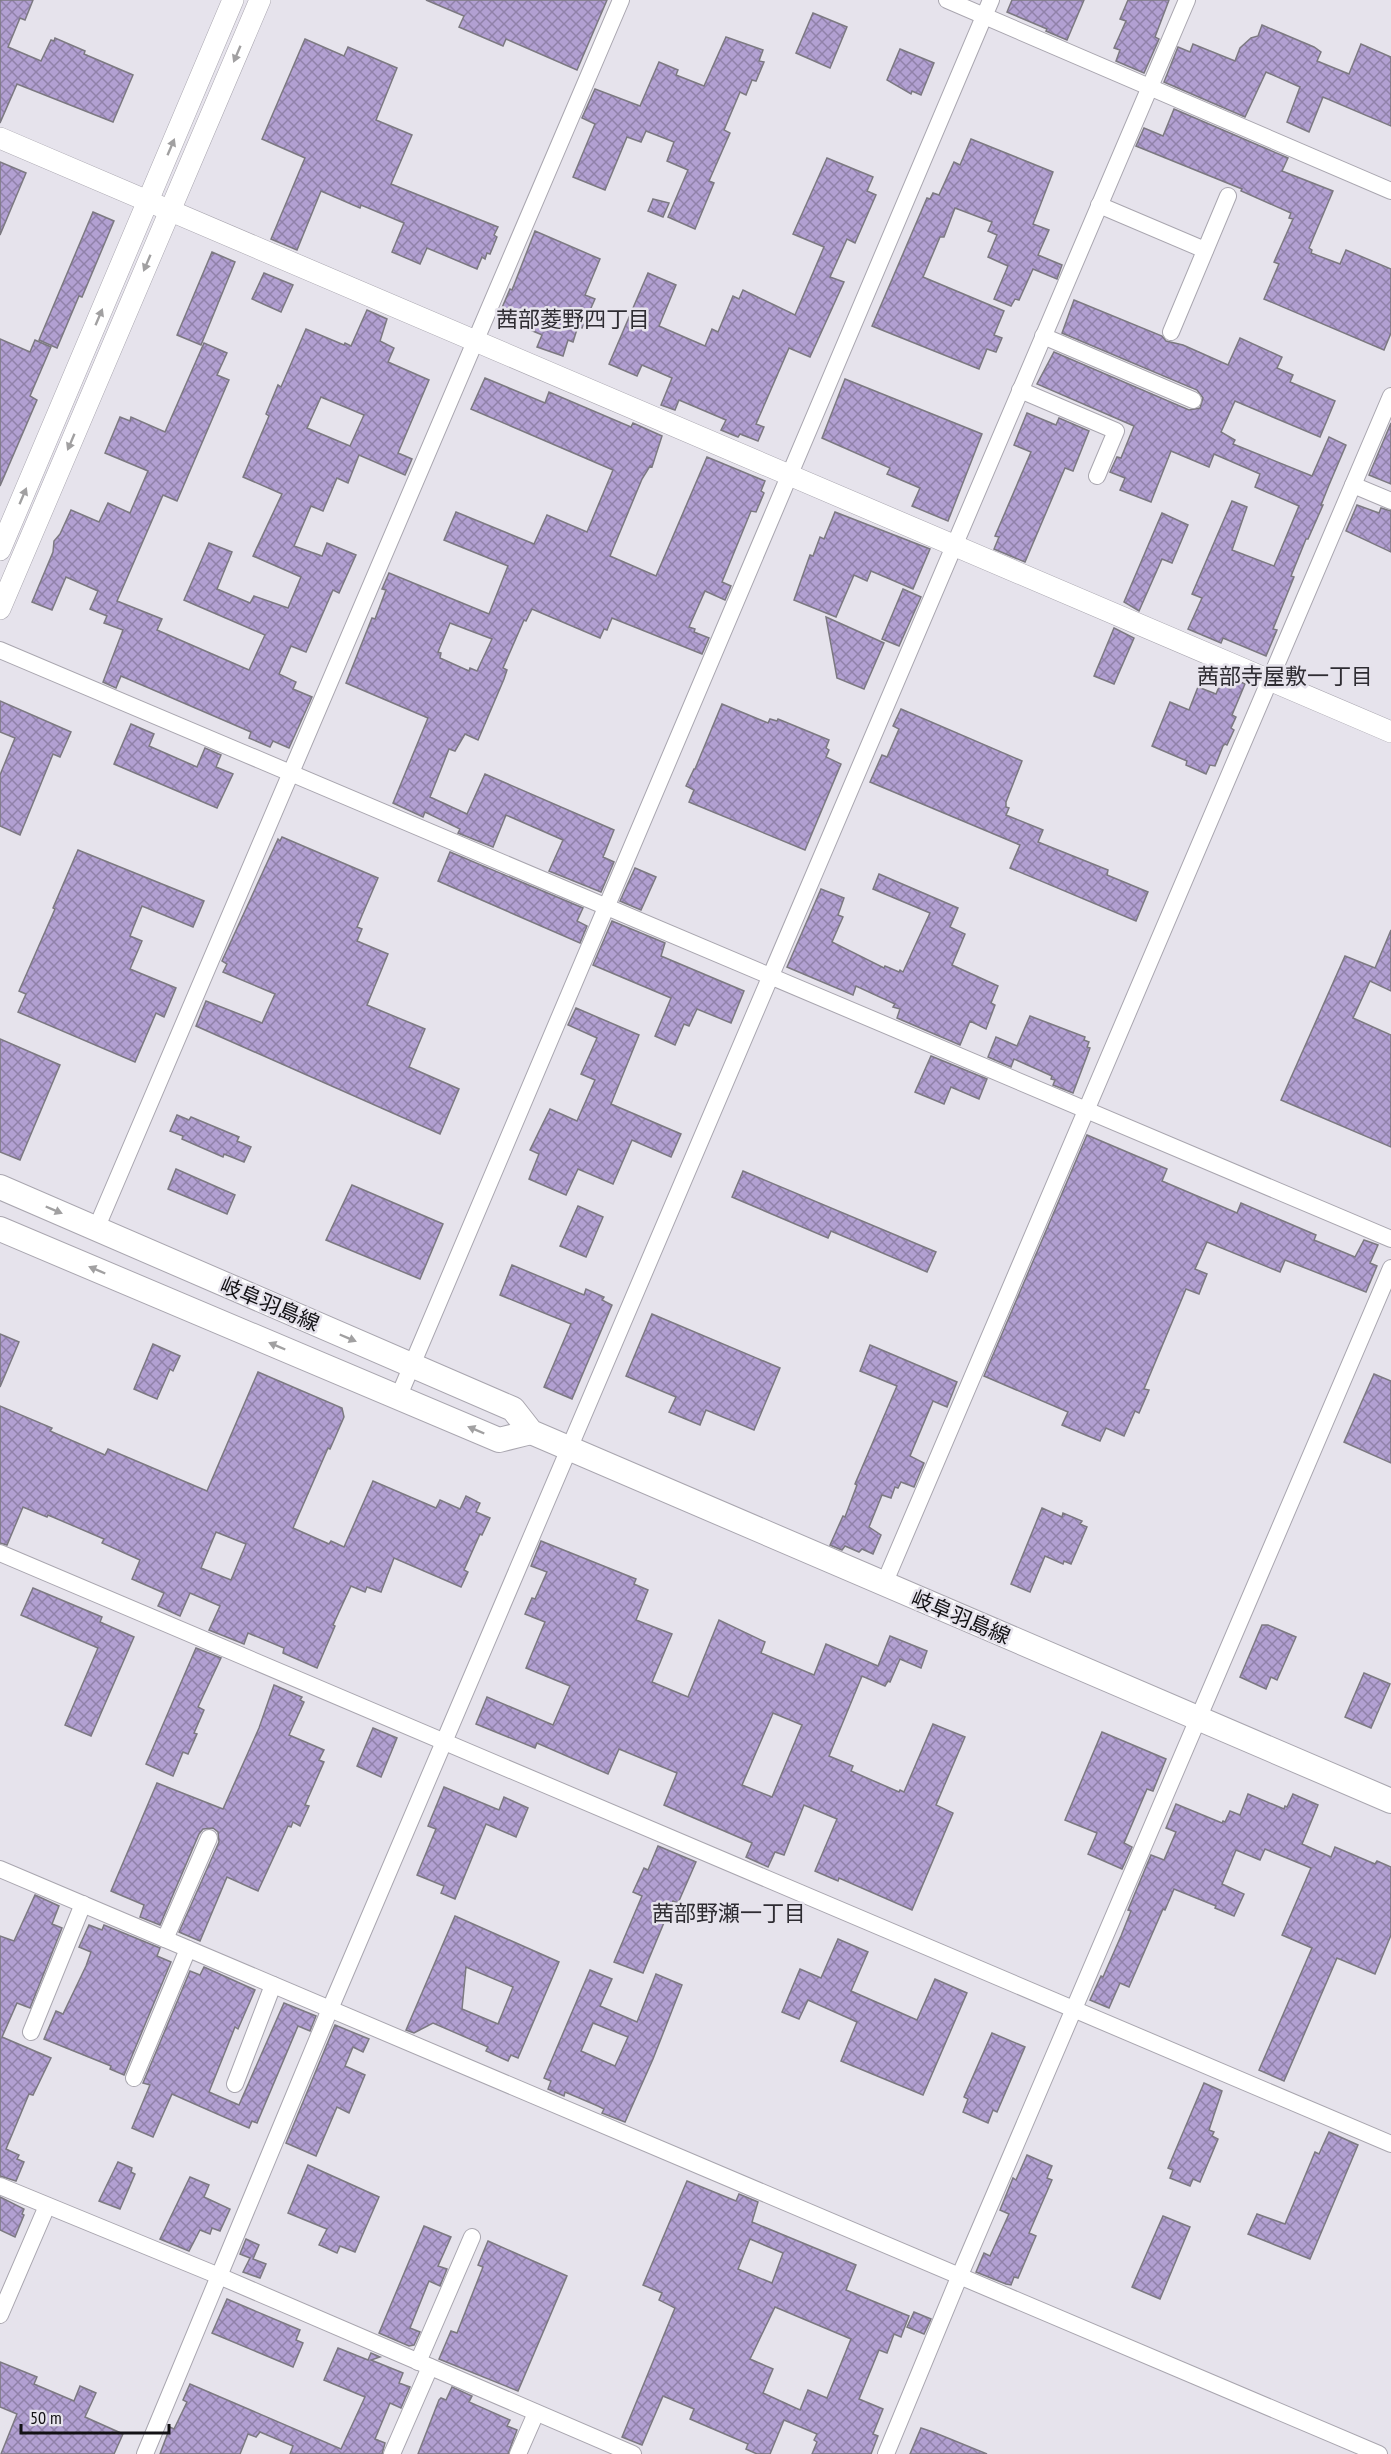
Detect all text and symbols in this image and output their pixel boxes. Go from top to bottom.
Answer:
one-way arrow [232,45,242,63]
one-way arrow [166,137,176,155]
one-way arrow [142,254,151,272]
district label: 茜部菱野四丁目 [496,305,650,333]
one-way arrow [95,308,104,326]
one-way arrow [66,434,76,452]
one-way arrow [18,487,28,505]
district label: 茜部寺屋敷一丁目 [1197,662,1373,690]
one-way arrow [45,1206,62,1215]
one-way arrow [88,1265,106,1274]
street label: 岐阜羽島線 [216,1271,324,1337]
one-way arrow [340,1333,358,1343]
one-way arrow [267,1341,285,1351]
one-way arrow [466,1425,484,1435]
street label: 岐阜羽島線 [907,1584,1015,1650]
district label: 茜部野瀬一丁目 [652,1899,806,1927]
scale bar [21,2397,170,2435]
text: 50 m [30,2406,62,2429]

